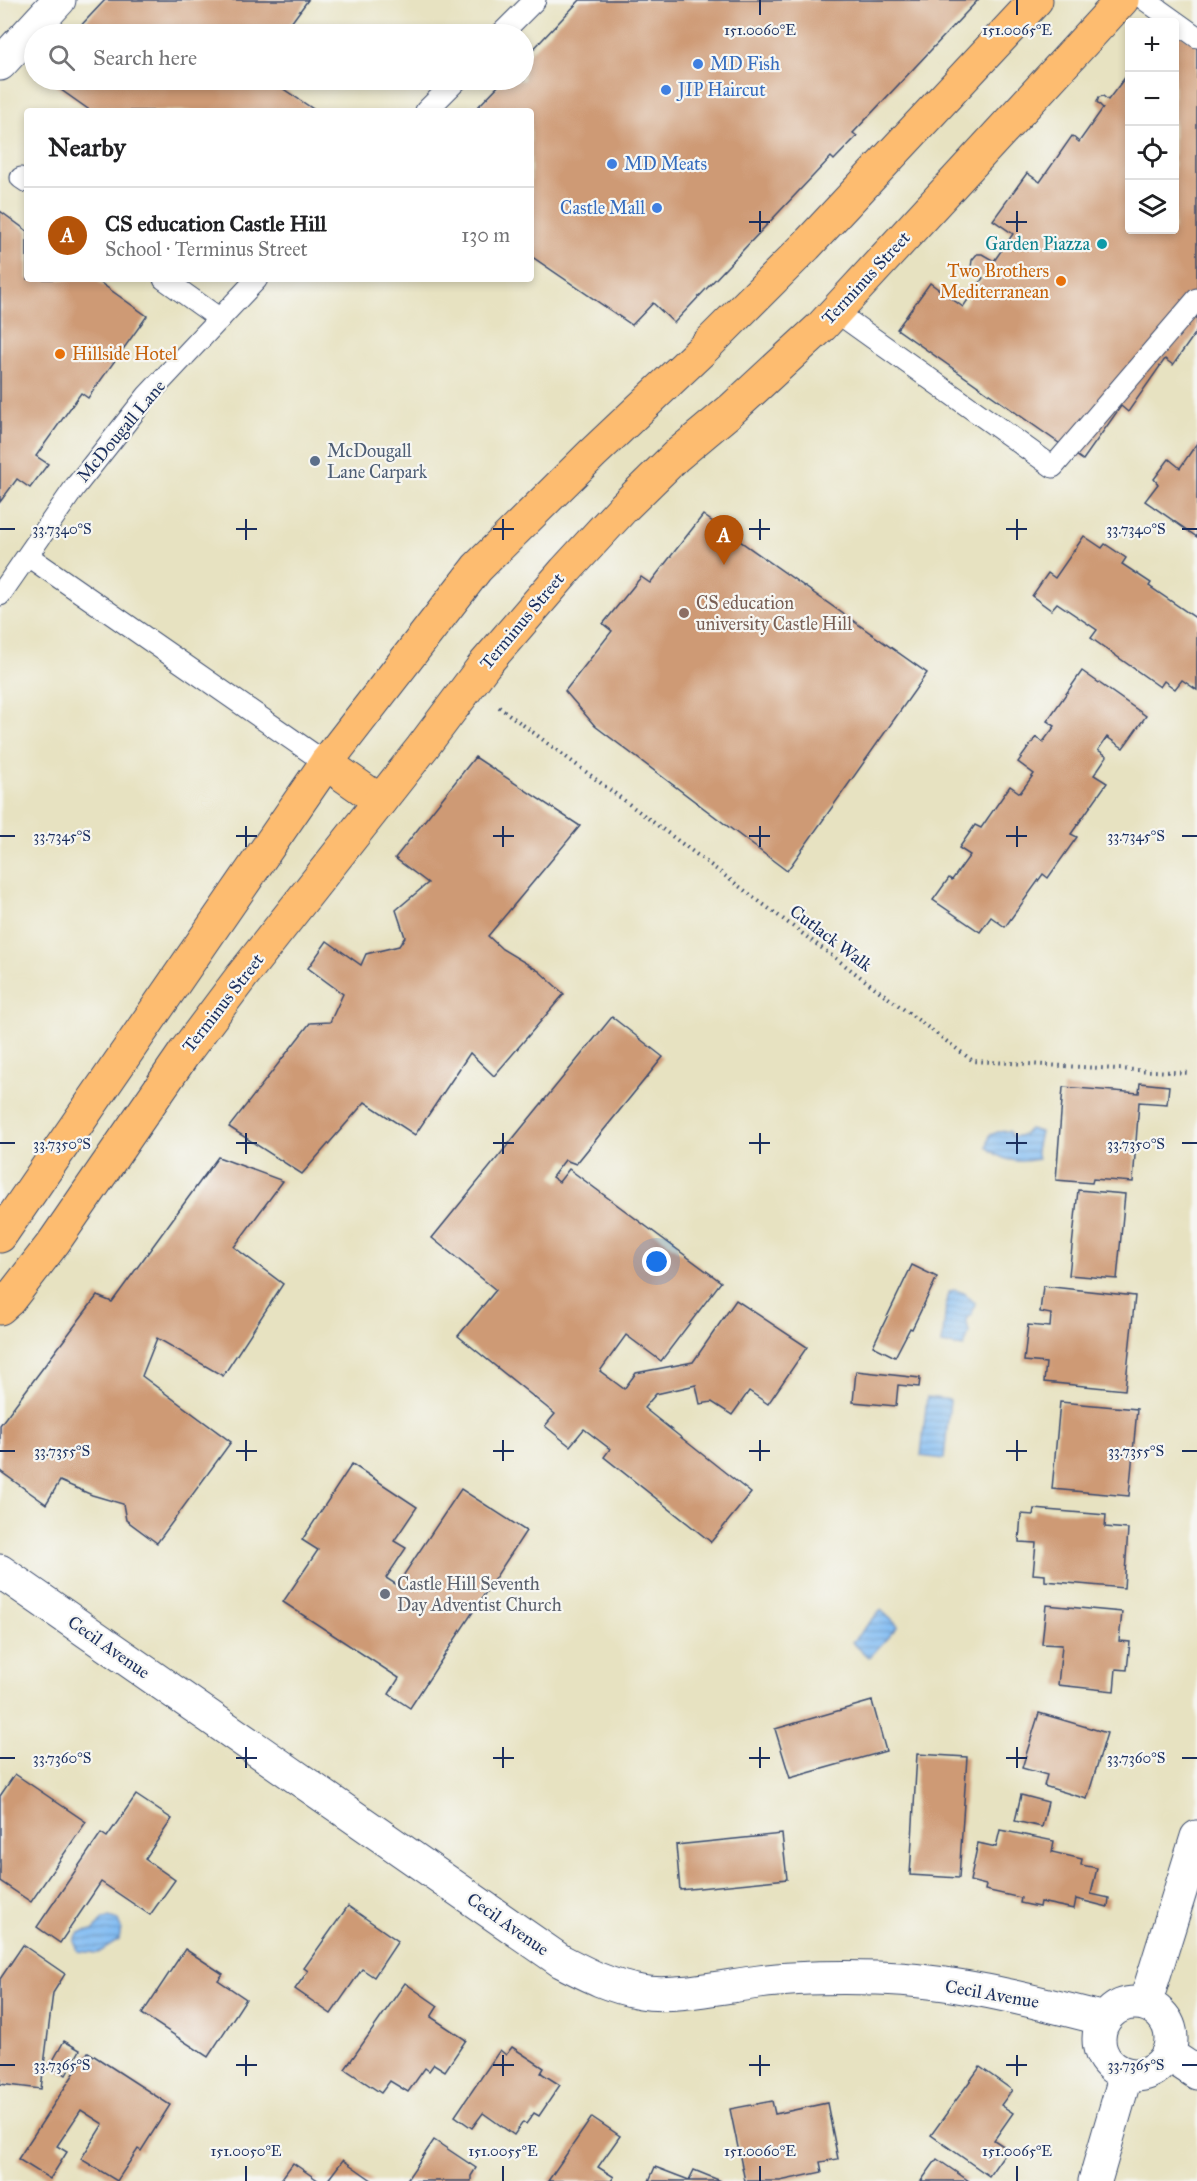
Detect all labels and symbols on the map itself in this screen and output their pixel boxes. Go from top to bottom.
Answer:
text: 151.0060°E [724,21,796,39]
text: 151.0065°E [982,21,1052,39]
place label: MD Fish [710,53,780,75]
marker: MD Fish [691,57,705,71]
place label: JIP Haircut [676,79,766,102]
marker: JIP Haircut [659,83,673,97]
place label: MD Meats [624,153,707,175]
marker: MD Meats [605,157,619,171]
place label: Castle Mall [560,197,645,219]
marker: Castle Mall [650,201,664,215]
street label: Terminus Street [817,226,915,329]
place label: Garden Piazza [985,233,1090,255]
marker: Garden Piazza [1095,237,1109,251]
place label: Two Brothers Mediterranean [940,260,1049,303]
marker: Two Brothers Mediterranean [1054,274,1068,288]
place label: Hillside Hotel [72,343,178,365]
marker: Hillside Hotel [53,347,67,361]
street label: McDougall Lane [72,375,171,487]
place label: McDougall Lane Carpark [327,440,428,483]
marker: McDougall Lane Carpark [308,454,322,468]
pin: A [704,516,744,565]
text: 33.7340°S [32,520,92,538]
text: 33.7340°S [1106,520,1166,538]
street label: Terminus Street [475,568,569,674]
place label: CS education university Castle Hill [696,592,852,635]
marker: CS education university Castle Hill [677,606,691,620]
text: 33.7345°S [33,827,91,845]
text: 33.7345°S [1107,827,1165,845]
street label: Cutlack Walk [785,900,877,977]
street label: Terminus Street [178,949,269,1057]
text: 33.7350°S [33,1135,91,1153]
text: 33.7350°S [1107,1135,1165,1153]
your location [642,1247,671,1276]
text: 33.7355°S [34,1442,90,1460]
text: 33.7355°S [1108,1442,1164,1460]
place label: Castle Hill Seventh Day Adventist Church [397,1573,562,1616]
marker: Castle Hill Seventh Day Adventist Church [378,1587,392,1601]
street label: Cecil Avenue [64,1611,154,1683]
text: 33.7360°S [33,1749,91,1767]
text: 33.7360°S [1107,1749,1165,1767]
street label: Cecil Avenue [463,1888,553,1960]
street label: Cecil Avenue [943,1975,1041,2013]
text: 33.7365°S [34,2056,90,2074]
text: 33.7365°S [1108,2056,1164,2074]
text: 151.0050°E [210,2142,282,2160]
text: 151.0055°E [468,2142,538,2160]
text: 151.0060°E [724,2142,796,2160]
text: 151.0065°E [982,2142,1052,2160]

